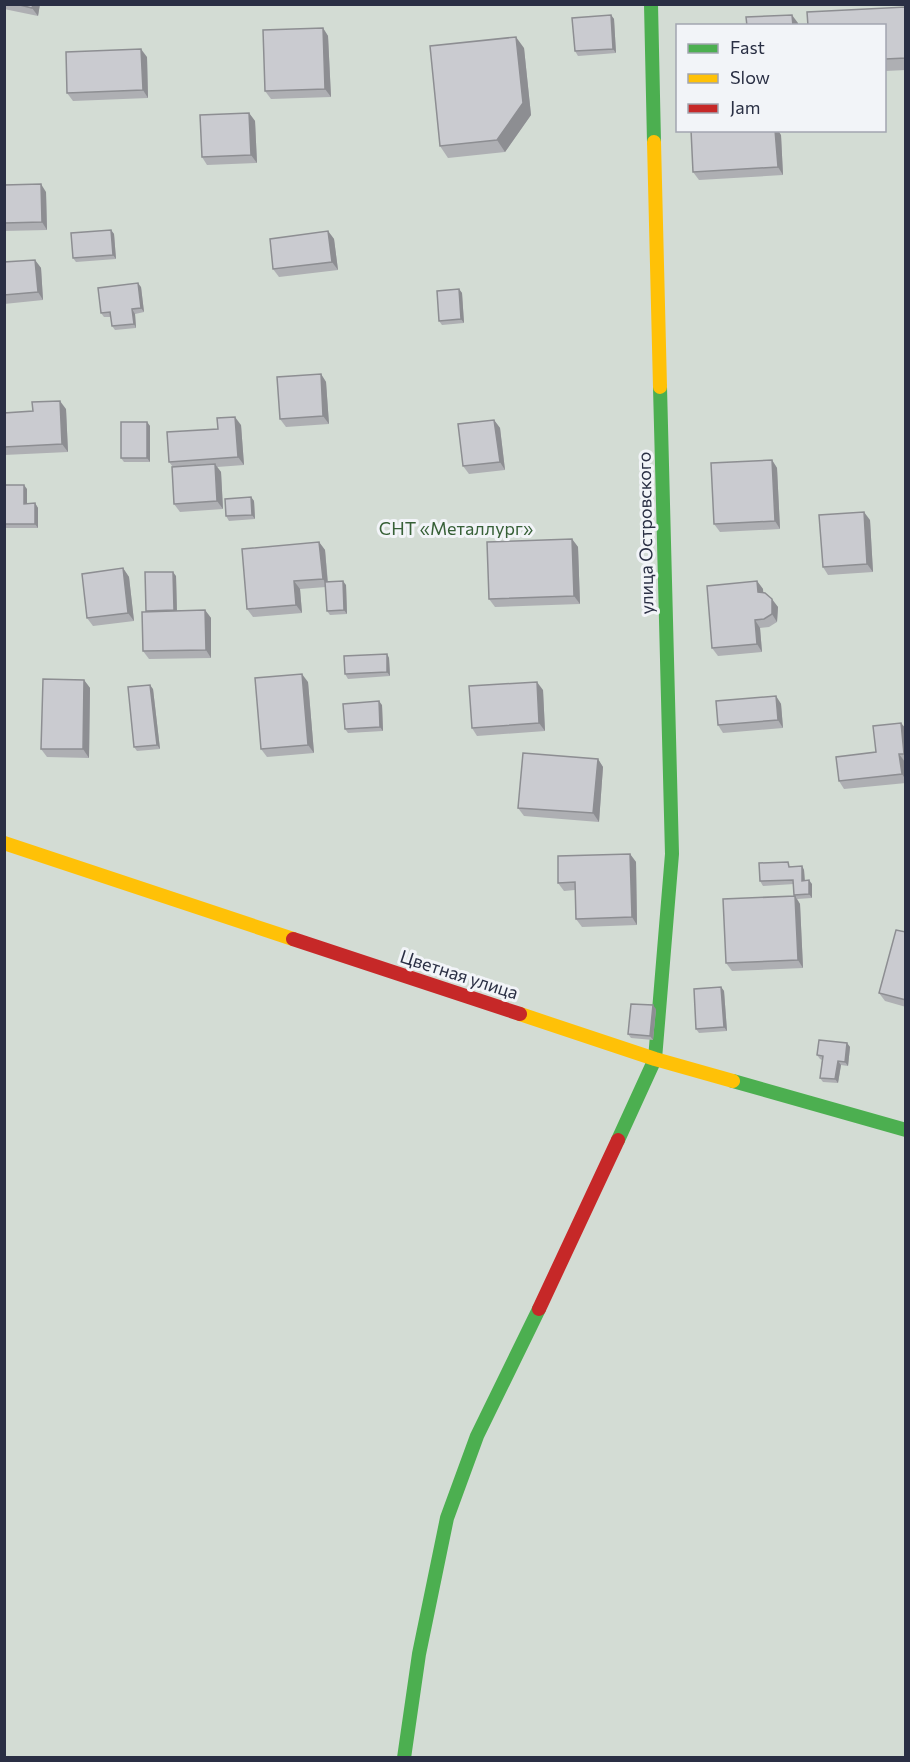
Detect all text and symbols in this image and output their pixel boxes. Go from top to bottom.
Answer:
legend [676,24,886,132]
text: Fast [730,36,765,58]
text: Slow [730,66,770,88]
text: Jam [730,96,760,118]
street label: улица Островского [633,451,657,615]
park label: СНТ «Металлург» [379,517,533,539]
street label: Цветная улица [397,945,521,1004]

